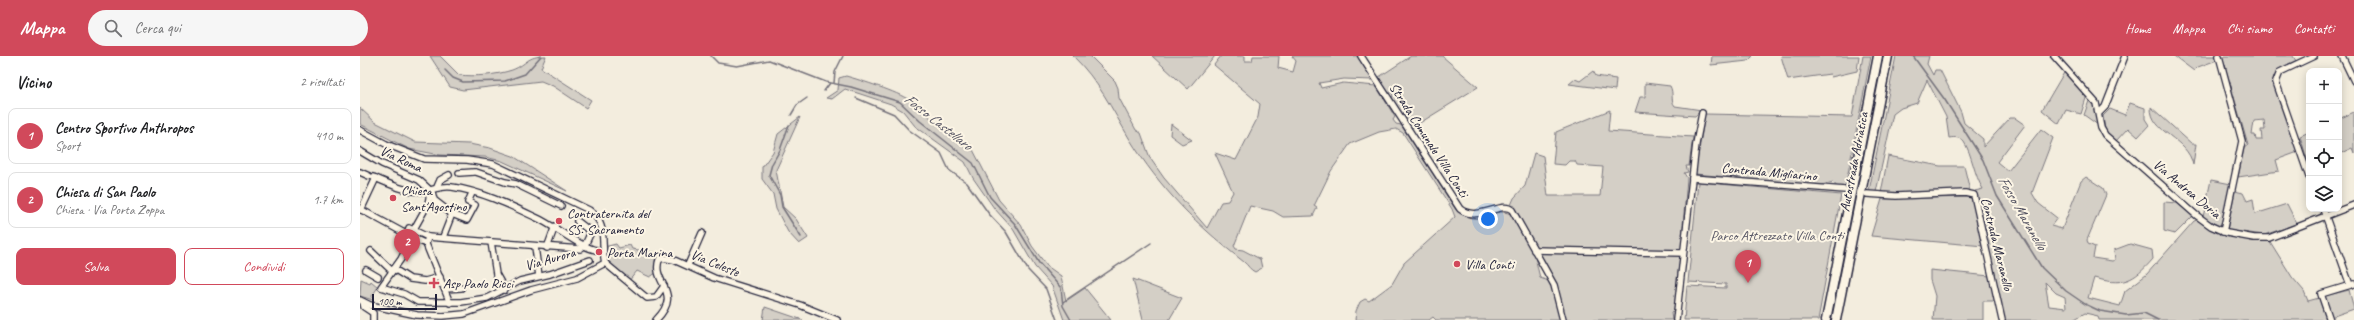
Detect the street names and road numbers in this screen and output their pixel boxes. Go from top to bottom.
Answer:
street label: Strada Comunale Villa Conti [1386,80,1474,202]
street label: Autostrada Adriatica [1836,110,1872,213]
street label: Via Roma [377,142,425,176]
street label: Via Andrea Doria [2150,156,2225,223]
street label: Contrada Migliarino [1721,159,1819,185]
street label: Contrada Maranello [1977,196,2017,293]
street label: Via Aurora [523,243,578,274]
street label: Via Celeste [688,246,743,281]

